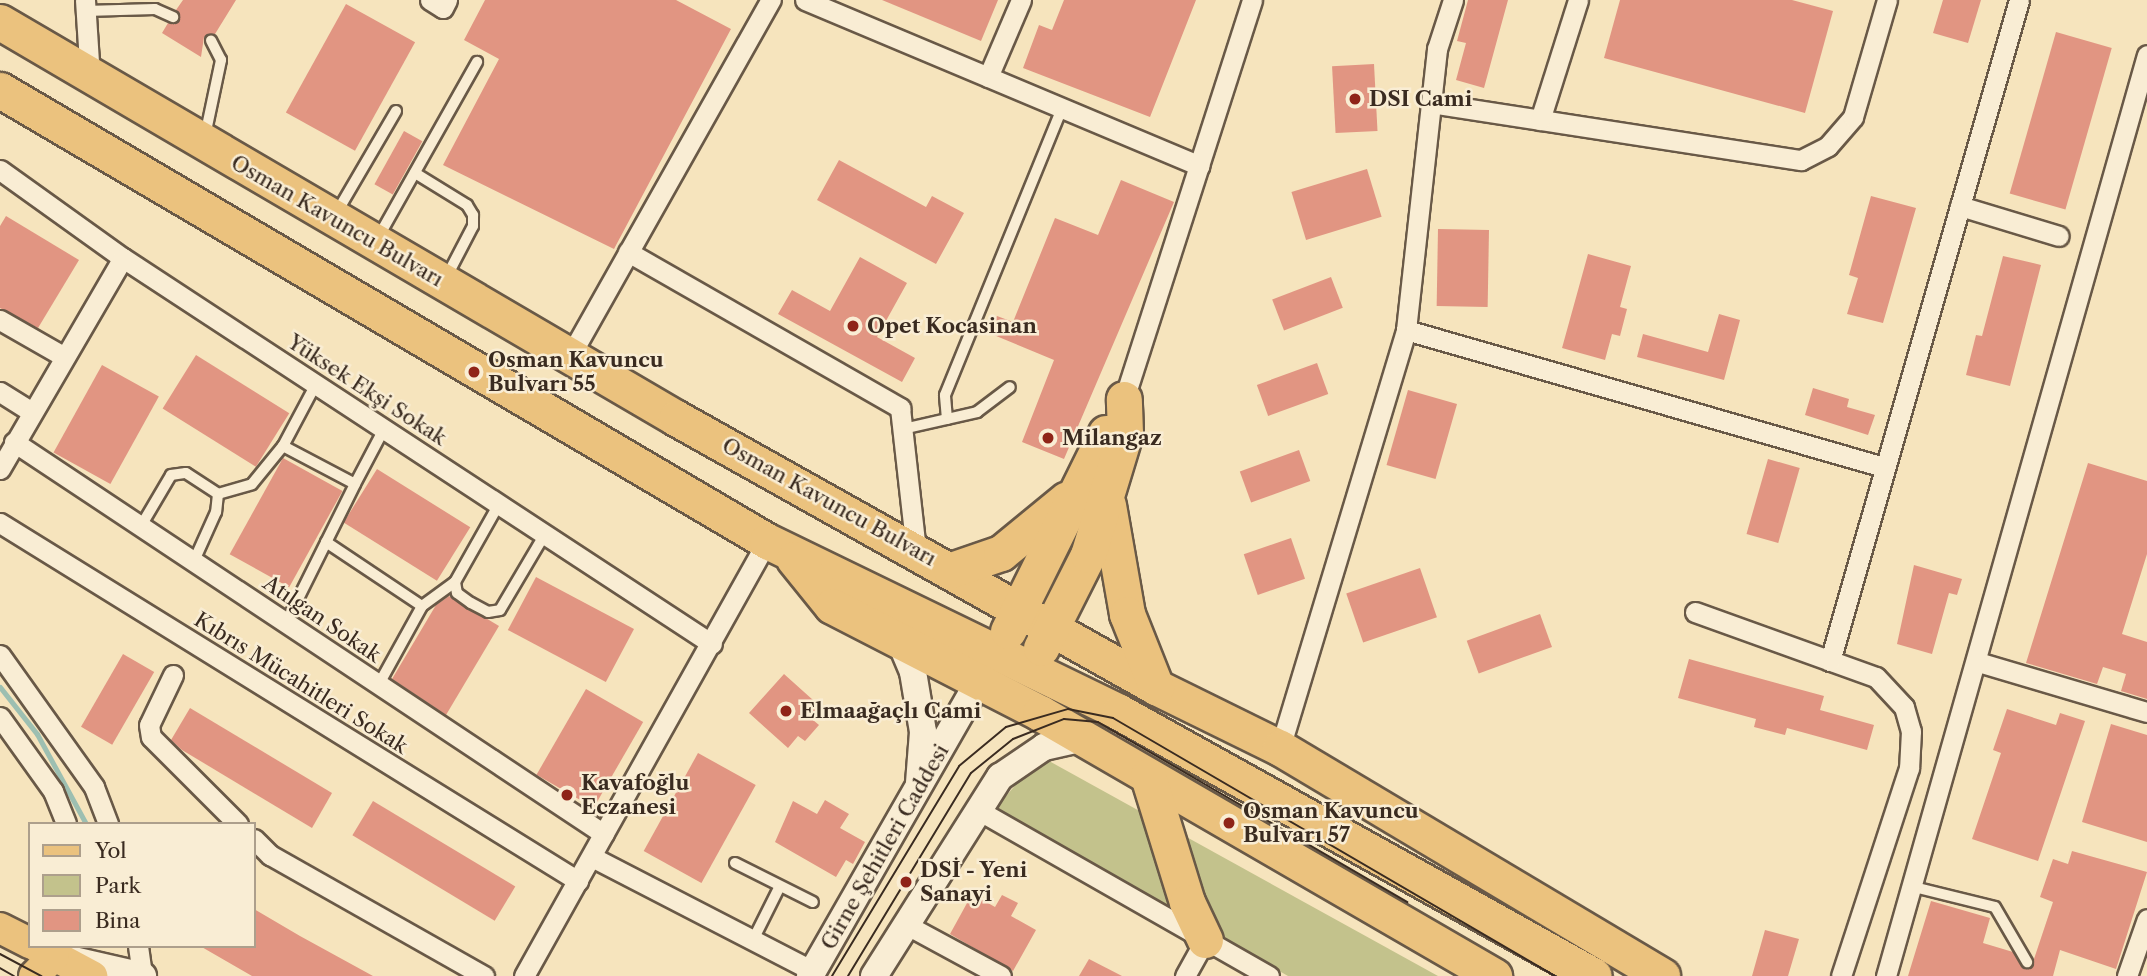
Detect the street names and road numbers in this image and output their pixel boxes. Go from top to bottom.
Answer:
street label: Osman Kavuncu Bulvarı [227,150,447,292]
street label: Yüksek Ekşi Sokak [283,329,451,451]
street label: Osman Kavuncu Bulvarı [718,433,940,571]
street label: Atılgan Sokak [258,570,386,668]
street label: Kıbrıs Mücahitleri Sokak [190,607,412,759]
street label: Girne Şehitleri Caddesi [816,740,954,954]

